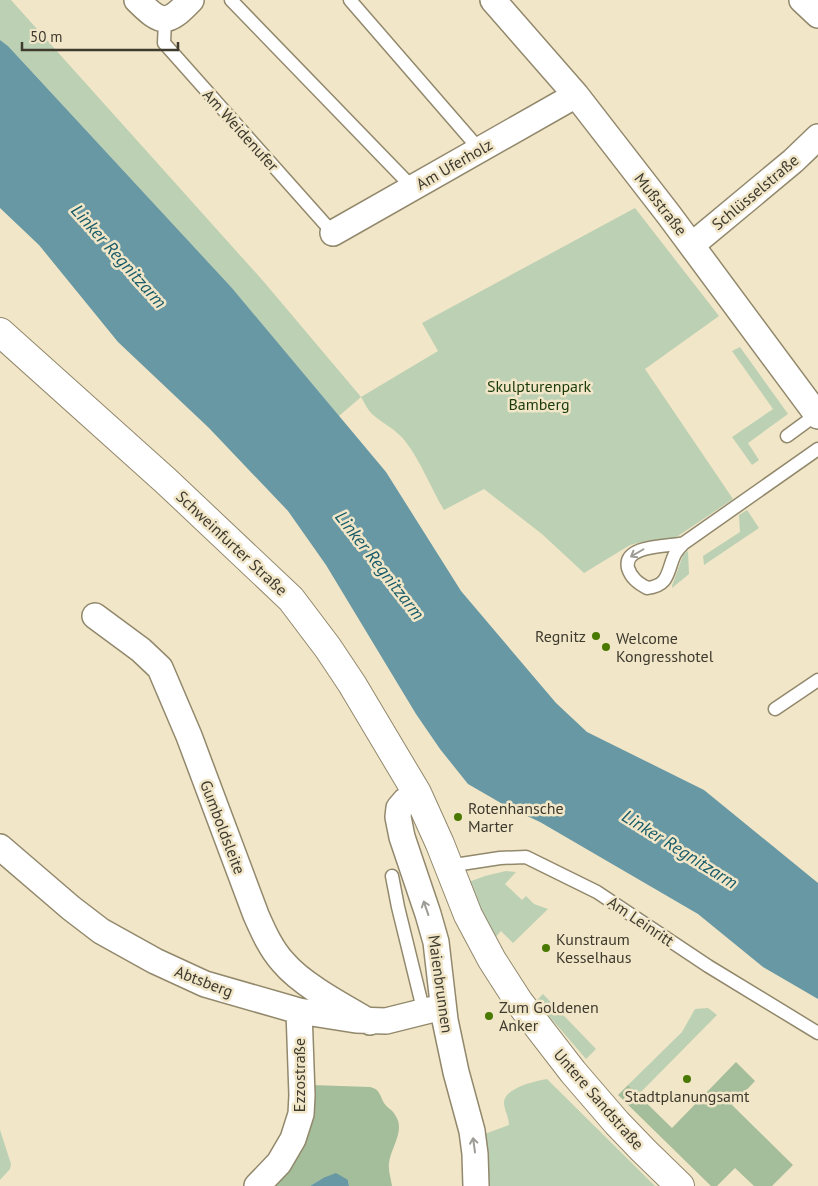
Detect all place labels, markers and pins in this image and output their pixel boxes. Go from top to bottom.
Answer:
place label: Regnitz [535,626,586,646]
place label: Welcome Kongresshotel [616,628,714,666]
marker: Regnitz [590,630,602,642]
marker: Welcome Kongresshotel [600,641,612,653]
place label: Rotenhansche Marter [468,798,564,836]
marker: Rotenhansche Marter [452,811,464,823]
place label: Kunstraum Kesselhaus [556,929,632,967]
marker: Kunstraum Kesselhaus [540,942,552,954]
place label: Zum Goldenen Anker [499,997,599,1035]
marker: Zum Goldenen Anker [483,1010,495,1022]
marker: Stadtplanungsamt [681,1073,693,1085]
place label: Stadtplanungsamt [625,1086,750,1106]

